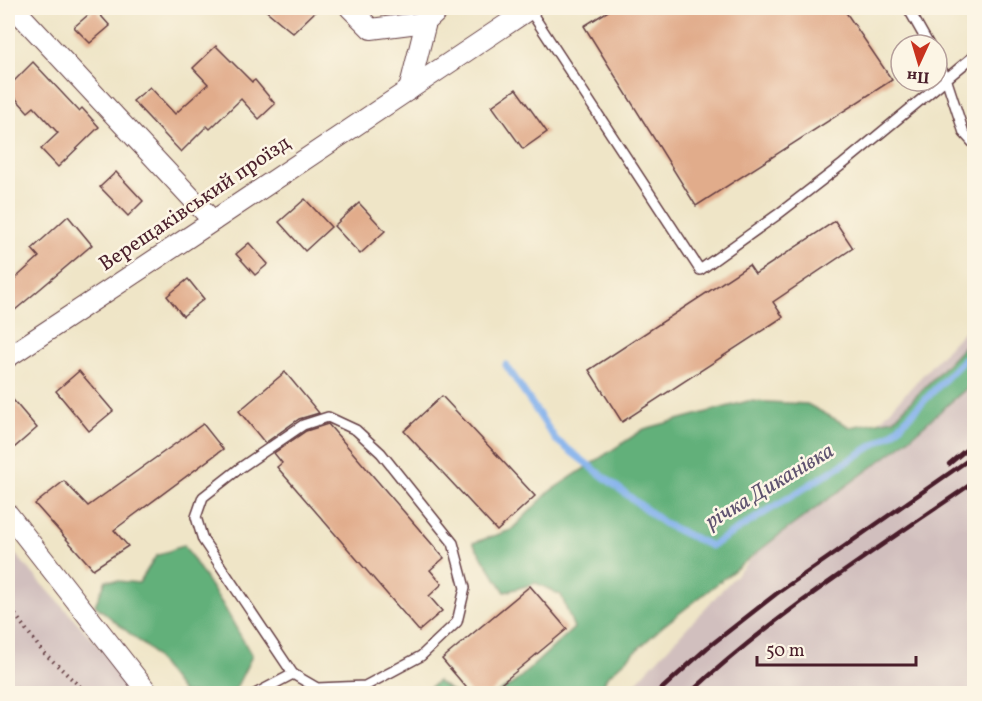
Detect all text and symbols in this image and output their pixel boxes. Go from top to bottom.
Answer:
north arrow [889,33,949,93]
text: Пн [906,64,930,88]
street label: Верещаківський проїзд [94,129,297,279]
water label: річка Диканівка [700,436,840,538]
scale bar [757,629,916,667]
text: 50 m [766,639,805,664]

